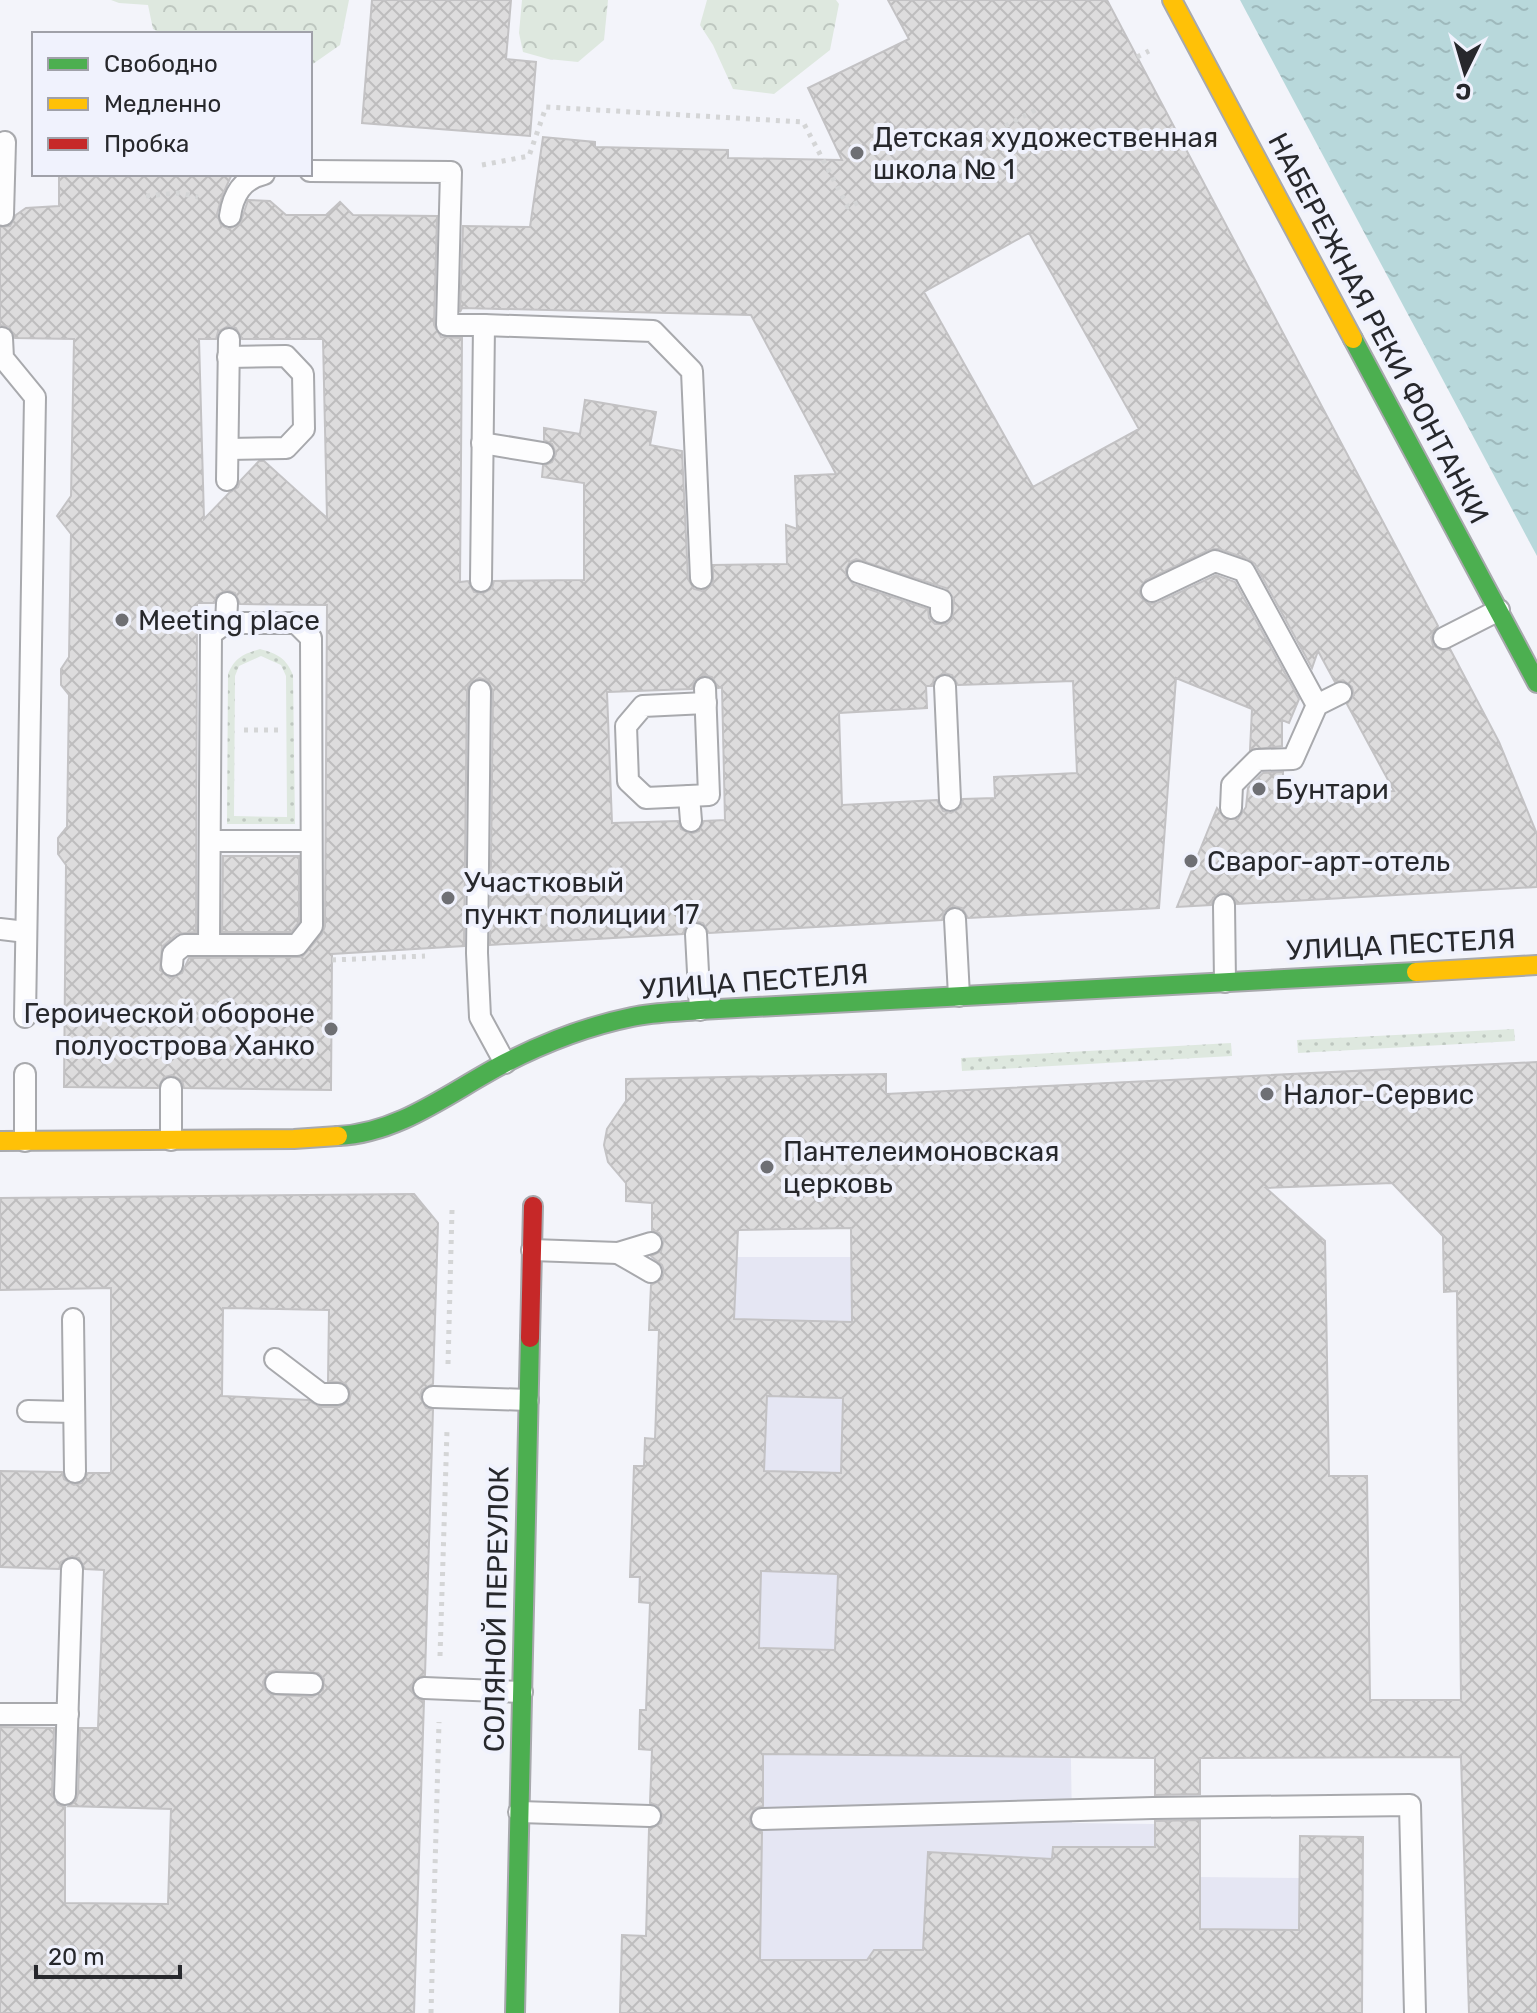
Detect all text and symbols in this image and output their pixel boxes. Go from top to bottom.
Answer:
legend [32,32,312,176]
north arrow [1425,32,1505,112]
text: Свободно [104,50,218,78]
text: С [1454,77,1472,106]
text: Медленно [104,90,221,118]
place label: Детская художественная школа № 1 [873,121,1218,186]
street label: НАБЕРЕЖНАЯ РЕКИ ФОНТАНКИ [1261,127,1496,529]
text: Пробка [104,130,189,158]
marker: Детская художественная школа № 1 [848,144,866,162]
place label: Meeting place [138,604,320,637]
marker: Meeting place [113,611,131,629]
place label: Бунтари [1275,773,1389,806]
marker: Бунтари [1250,780,1268,798]
place label: Сварог-арт-отель [1207,845,1450,878]
marker: Сварог-арт-отель [1182,852,1200,870]
place label: Участковый пункт полиции 17 [464,866,699,931]
marker: Участковый пункт полиции 17 [439,889,457,907]
street label: УЛИЦА ПЕСТЕЛЯ [1286,922,1516,967]
street label: УЛИЦА ПЕСТЕЛЯ [639,957,869,1006]
place label: Героической обороне полуострова Ханко [24,997,315,1062]
marker: Героической обороне полуострова Ханко [322,1020,340,1038]
place label: Налог-Сервис [1283,1078,1474,1111]
marker: Налог-Сервис [1258,1085,1276,1103]
place label: Пантелеимоновская церковь [783,1135,1060,1200]
marker: Пантелеимоновская церковь [758,1158,776,1176]
street label: СОЛЯНОЙ ПЕРЕУЛОК [478,1466,515,1752]
scale bar [36,1929,180,1979]
text: 20 m [48,1943,105,1971]

